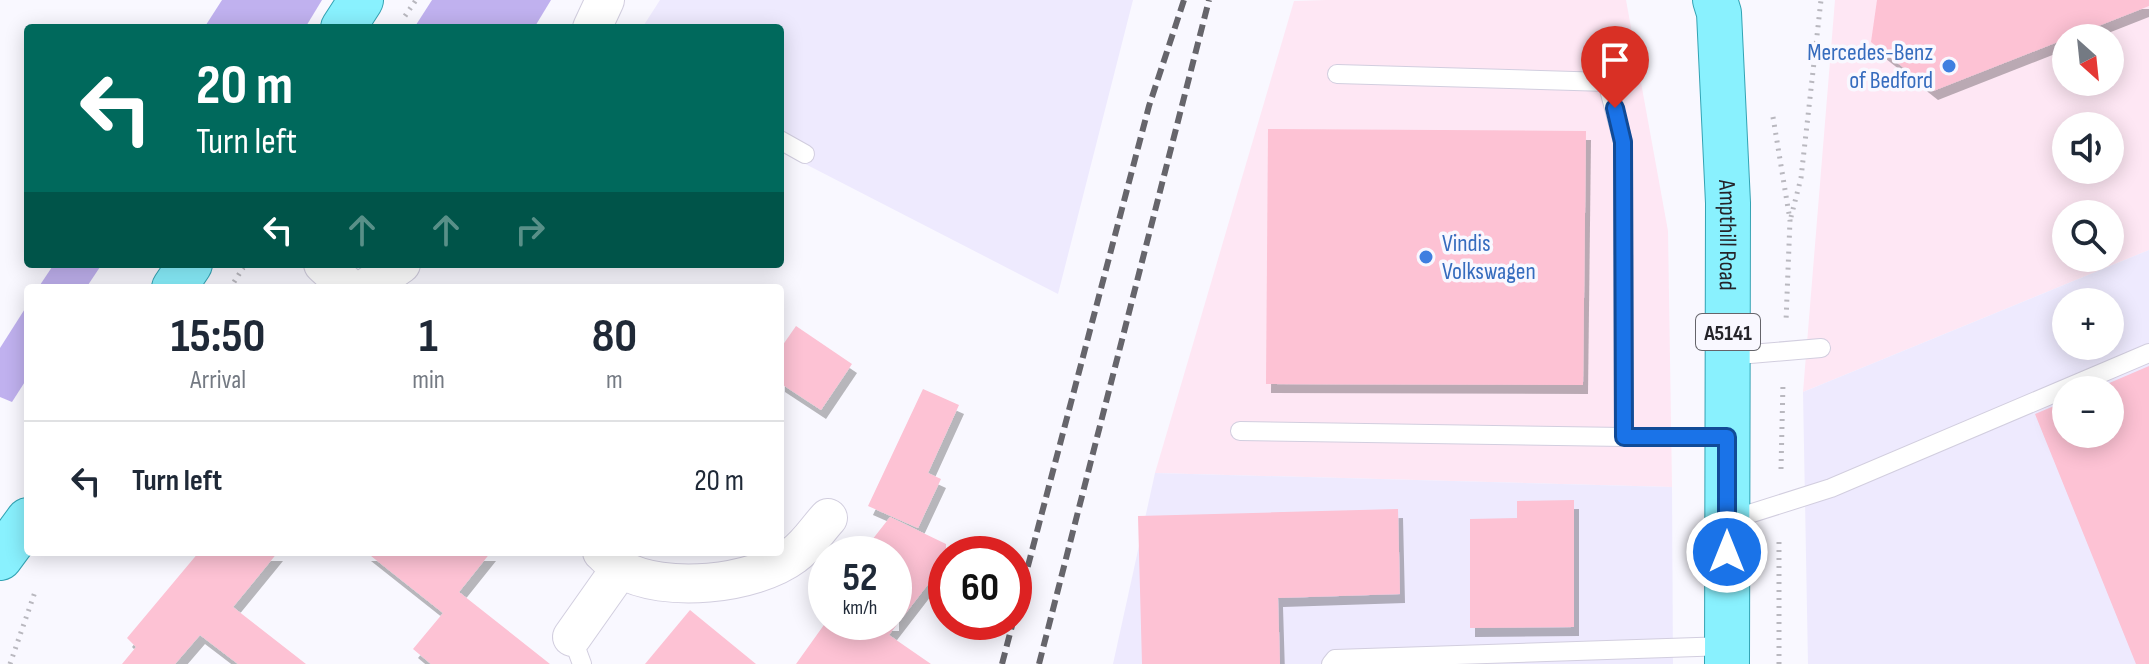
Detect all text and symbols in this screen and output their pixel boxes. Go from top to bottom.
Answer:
north arrow [2052,24,2124,96]
map controls [2052,24,2124,448]
pin [1581,26,1649,108]
icon: arrive [1593,38,1637,82]
place label: Mercedes-Benz of Bedford [1807,38,1933,95]
text: 20 m [196,53,293,120]
icon: left [64,56,168,160]
marker: Mercedes-Benz of Bedford [1940,57,1958,75]
button: sound [2052,112,2124,184]
text: Turn left [196,121,297,164]
street label: Ampthill Road [1712,178,1742,291]
button: search [2052,200,2124,272]
icon: left [256,208,300,252]
icon: ahead [340,208,384,252]
icon: ahead [424,208,468,252]
icon: right [508,208,552,252]
place label: Vindis Volkswagen [1442,229,1536,286]
marker: Vindis Volkswagen [1417,248,1435,266]
button: + [2052,288,2124,360]
text: 15:50 [171,308,265,365]
text: 1 [419,308,438,365]
text: 80 [592,308,637,365]
road number: A5141 [1696,314,1760,350]
text: Arrival [190,365,246,396]
text: min [412,365,445,396]
text: m [606,365,623,396]
button: − [2052,376,2124,448]
icon: left [64,459,108,503]
text: Turn left [132,463,222,499]
text: 20 m [694,463,744,499]
position arrow [1685,510,1769,594]
speed limit sign: 60 [928,536,1032,640]
text: 52 [842,554,878,602]
text: km/h [843,596,877,620]

